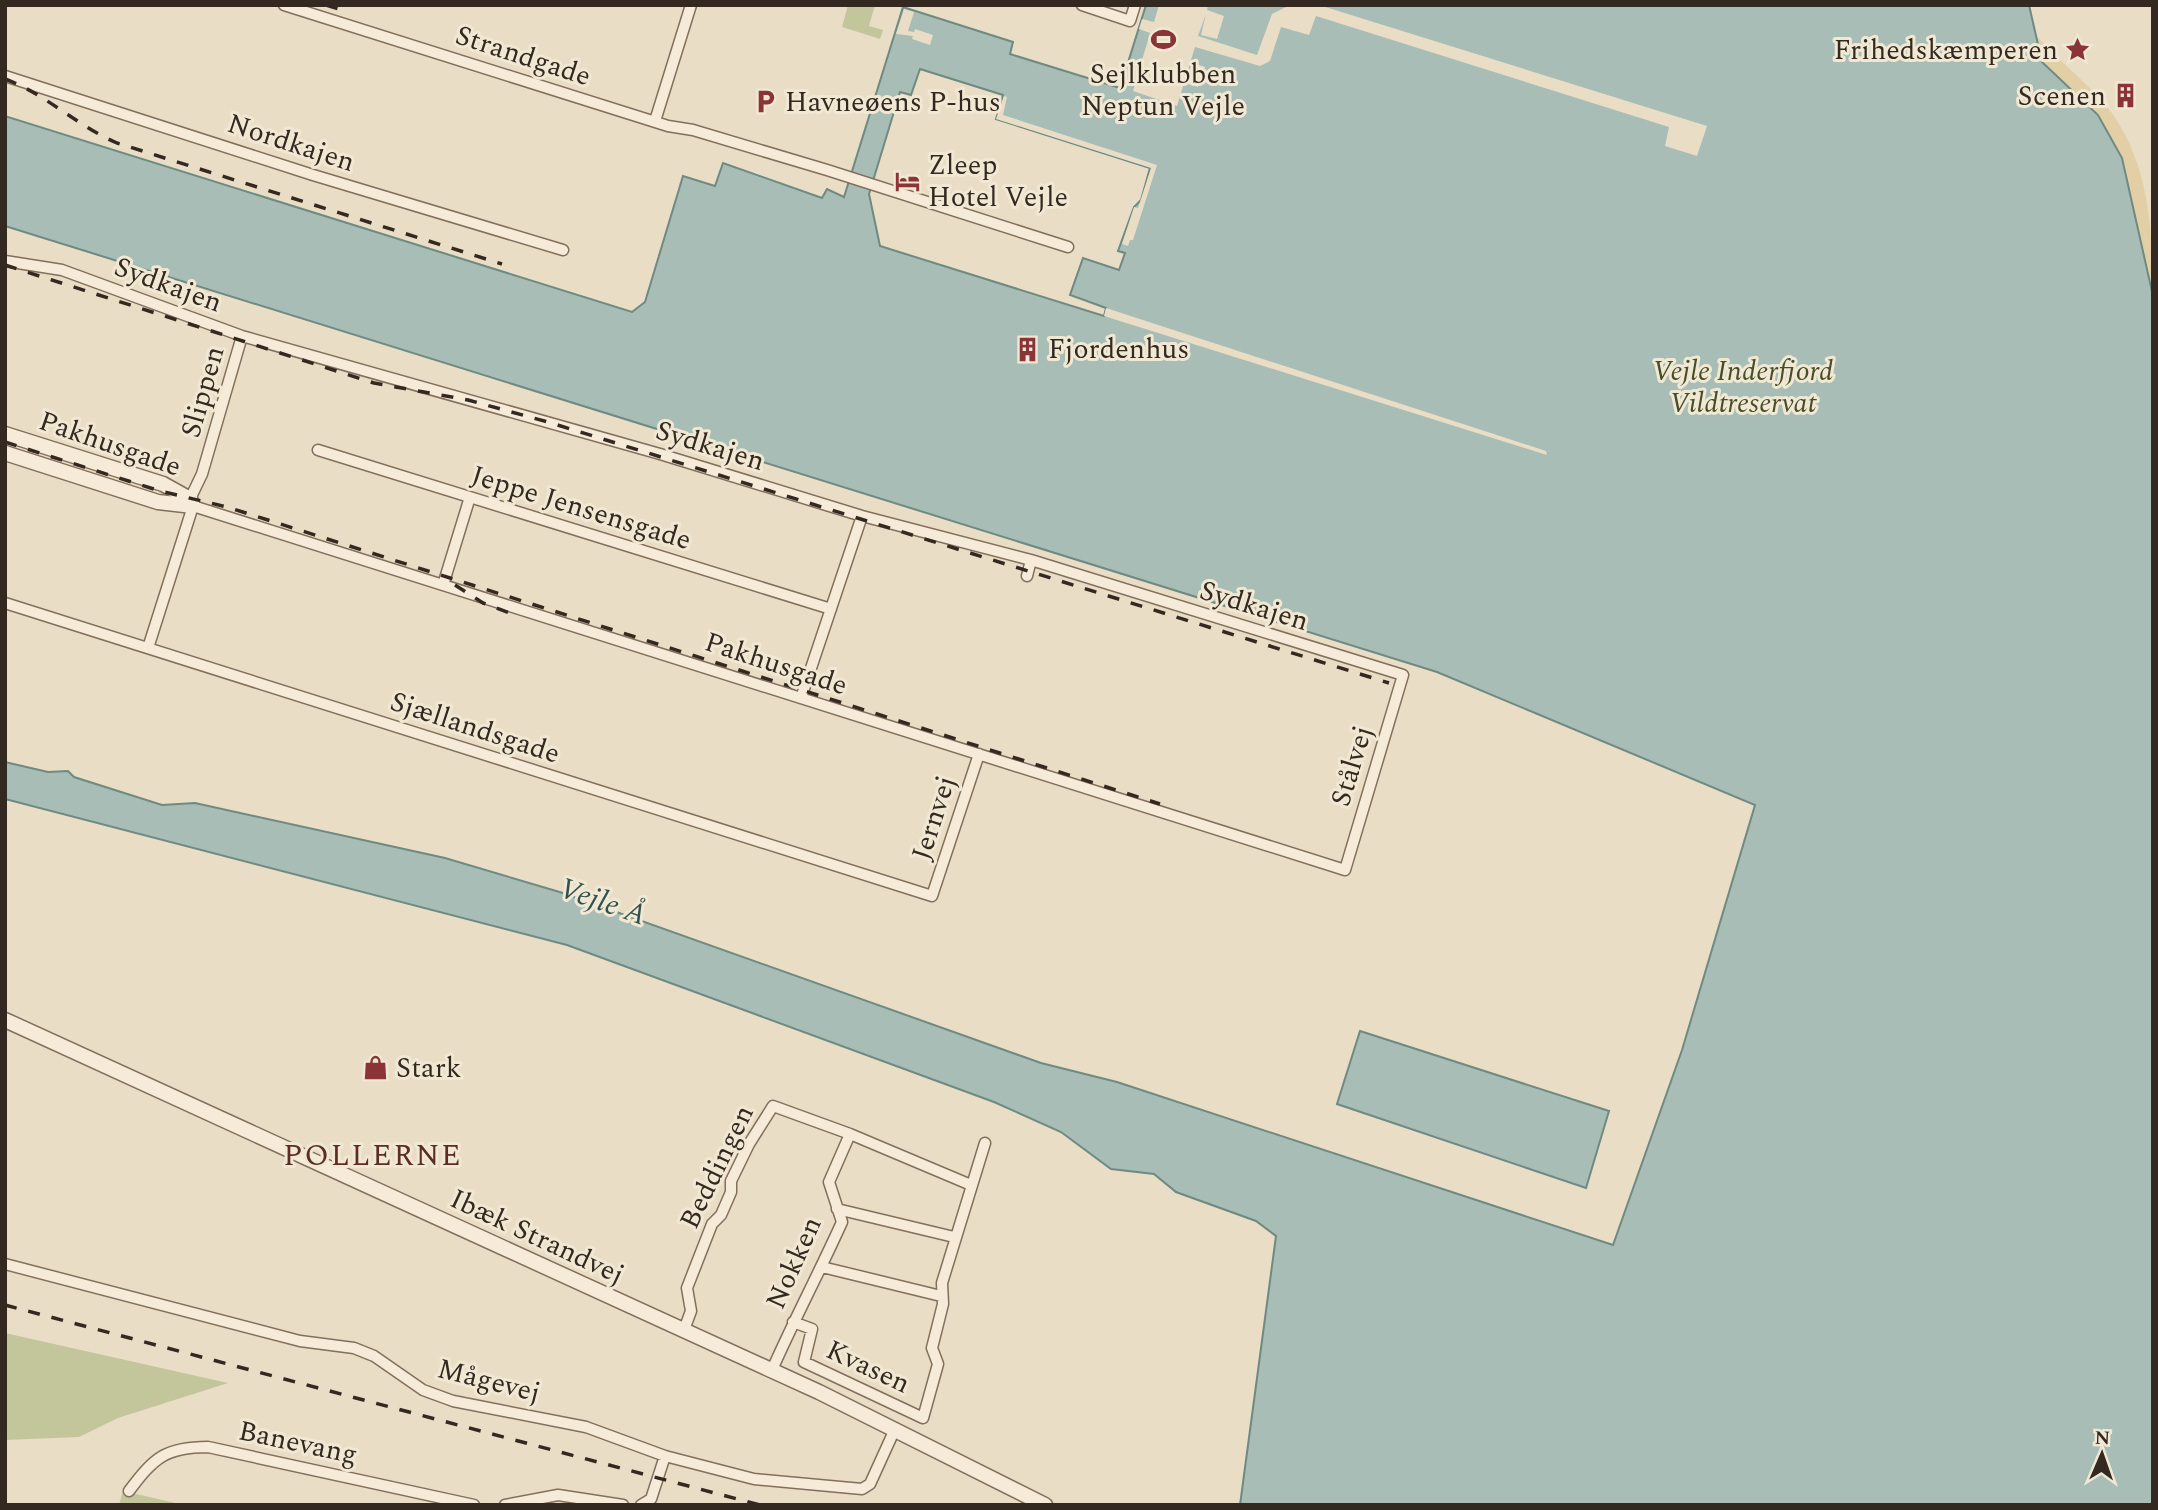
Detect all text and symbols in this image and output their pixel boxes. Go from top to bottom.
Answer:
street label: Strandgade [450,14,596,98]
sports icon: Sejlklubben Neptun Vejle [1149,26,1177,54]
place label: Frihedskæmperen [1834,29,2058,72]
place icon: Frihedskæmperen [2064,36,2092,64]
place label: Sejlklubben Neptun Vejle [1081,53,1245,128]
place label: Scenen [2017,75,2106,118]
place label: Havneøens P-hus [785,81,1001,124]
building icon: Scenen [2112,82,2140,110]
parking icon: Havneøens P-hus [751,88,779,116]
street label: Nordkajen [222,102,360,184]
place label: Zleep Hotel Vejle [928,144,1068,219]
hotel icon: Zleep Hotel Vejle [894,167,922,195]
street label: Sydkajen [108,246,228,324]
place label: Fjordenhus [1048,328,1189,371]
building icon: Fjordenhus [1014,335,1042,363]
street label: Slippen [169,341,237,443]
park label: Vejle Inderfjord Vildtreservat [1653,350,1833,425]
street label: Pakhusgade [33,400,187,488]
street label: Sydkajen [650,409,770,483]
street label: Jeppe Jensensgade [466,454,696,562]
street label: Sydkajen [1194,569,1314,643]
street label: Pakhusgade [699,621,853,707]
street label: Sjællandsgade [385,680,565,776]
street label: Stålvej [1319,720,1385,812]
street label: Jernvej [900,770,968,866]
water label: Vejle Å [553,866,653,938]
place label: Stark [396,1047,462,1090]
shop icon: Stark [362,1054,390,1082]
street label: Beddingen [668,1098,766,1236]
district label: POLLERNE [283,1133,463,1179]
street label: Ibæk Strandvej [443,1178,631,1296]
street label: Nokken [754,1210,834,1316]
street label: Kvasen [819,1329,917,1405]
street label: Mågevej [433,1347,545,1415]
street label: Banevang [235,1409,361,1477]
north arrow [2067,1419,2137,1489]
text: N [2094,1424,2111,1453]

